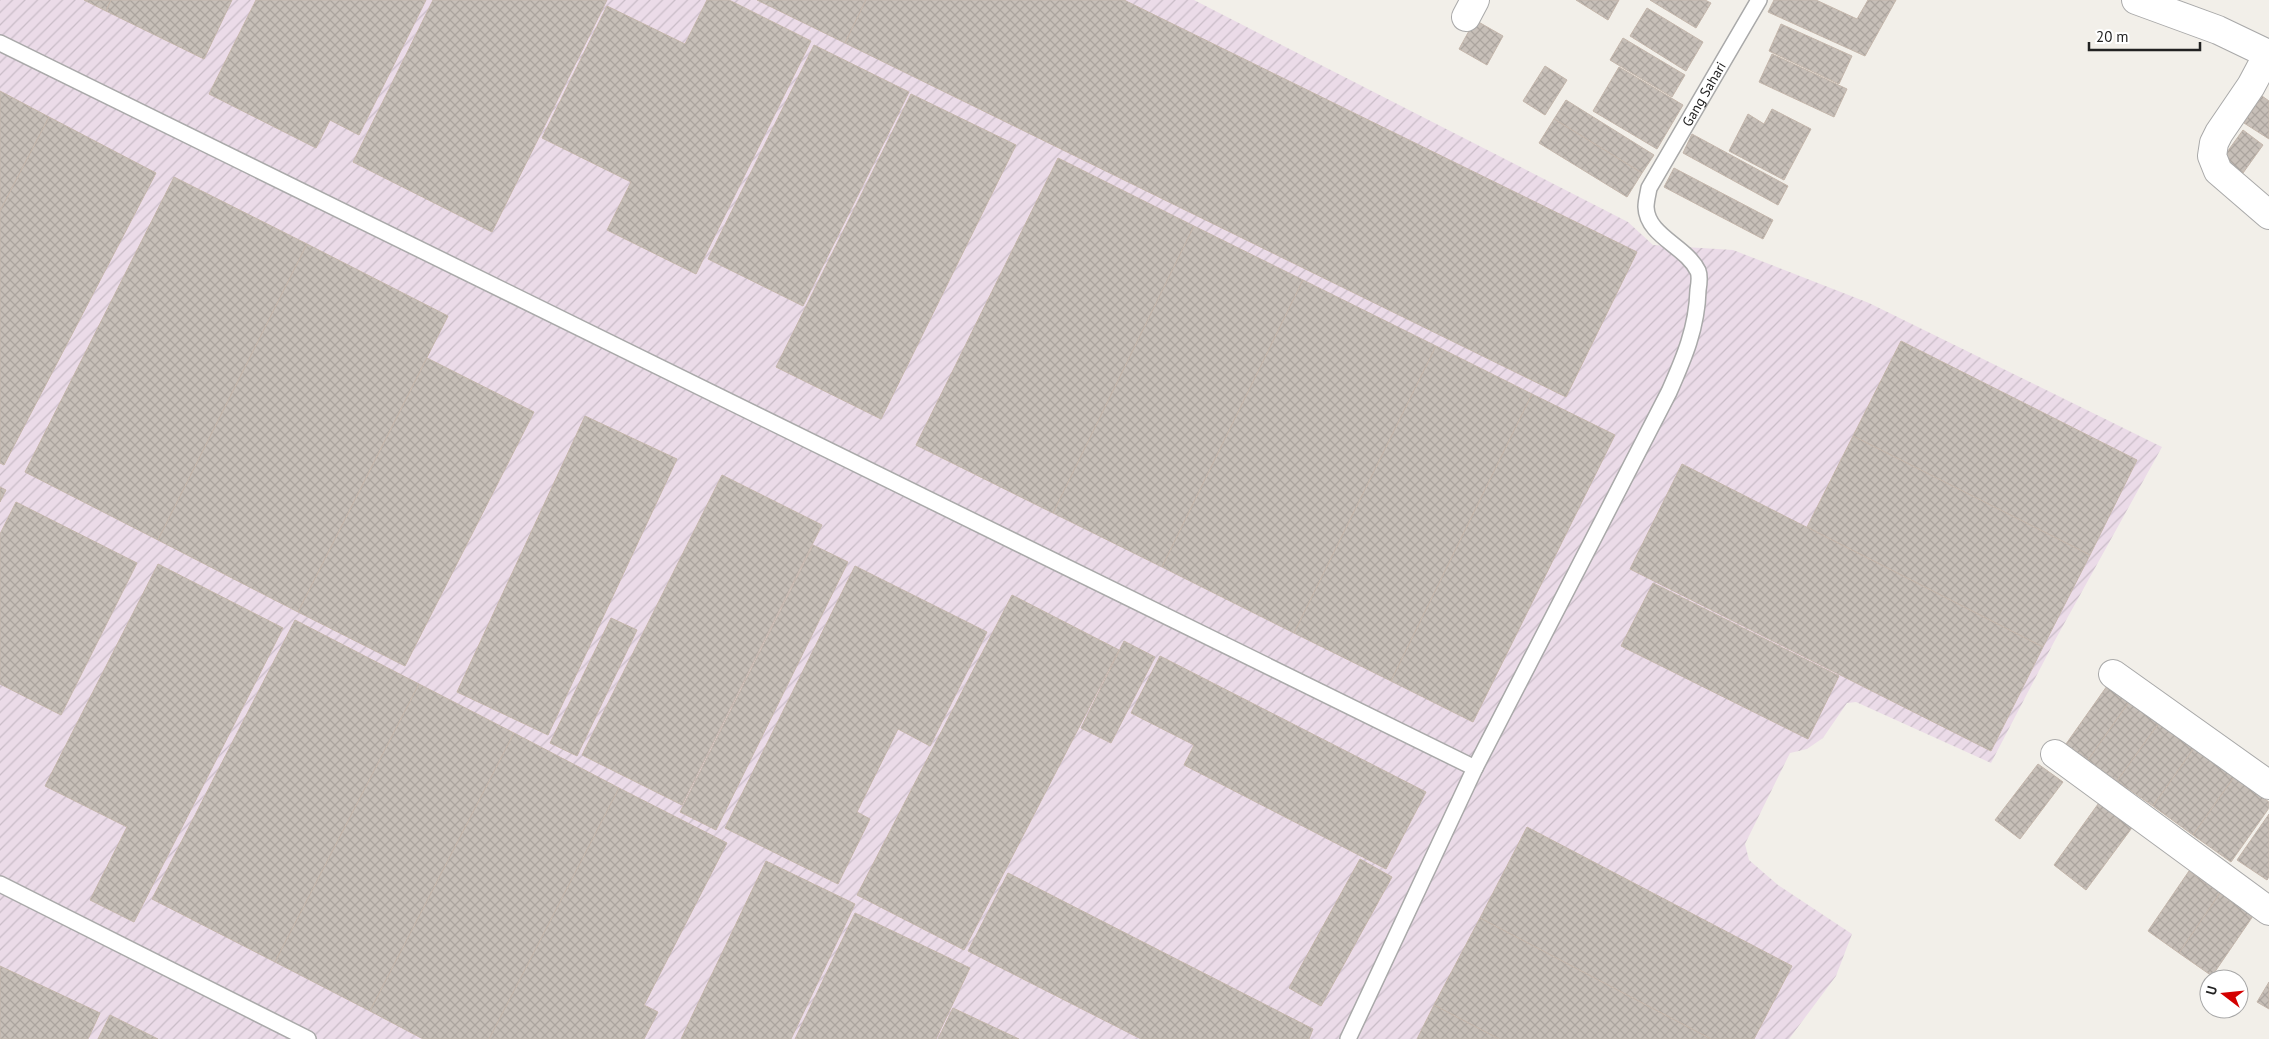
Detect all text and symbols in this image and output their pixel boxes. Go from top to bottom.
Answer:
scale bar [2089,20,2200,52]
text: 20 m [2096,27,2129,46]
street label: Gang Sahari [1678,58,1730,130]
north arrow [2199,969,2249,1019]
text: U [2202,984,2221,997]

